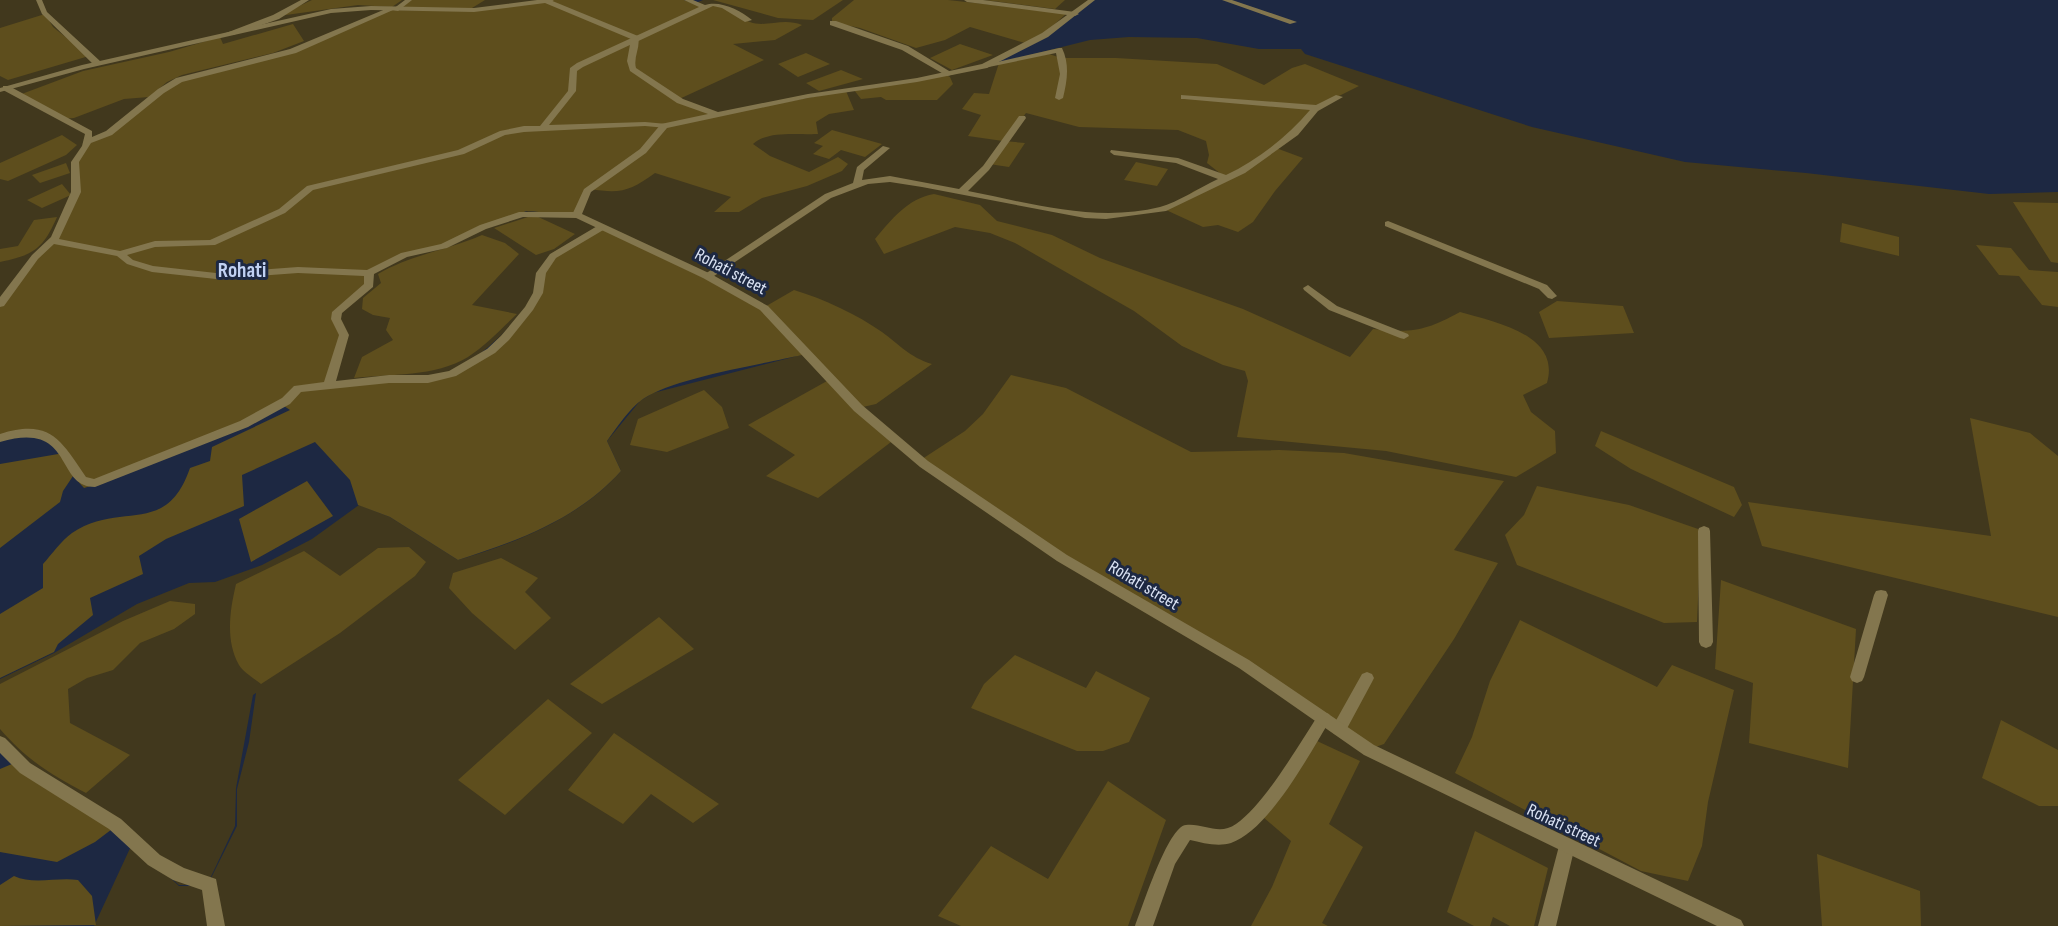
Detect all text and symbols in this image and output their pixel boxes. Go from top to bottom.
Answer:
street label: Rohati street [691,244,771,299]
district label: Rohati [218,258,266,283]
street label: Rohati street [1105,556,1183,615]
street label: Rohati street [1524,799,1604,852]

